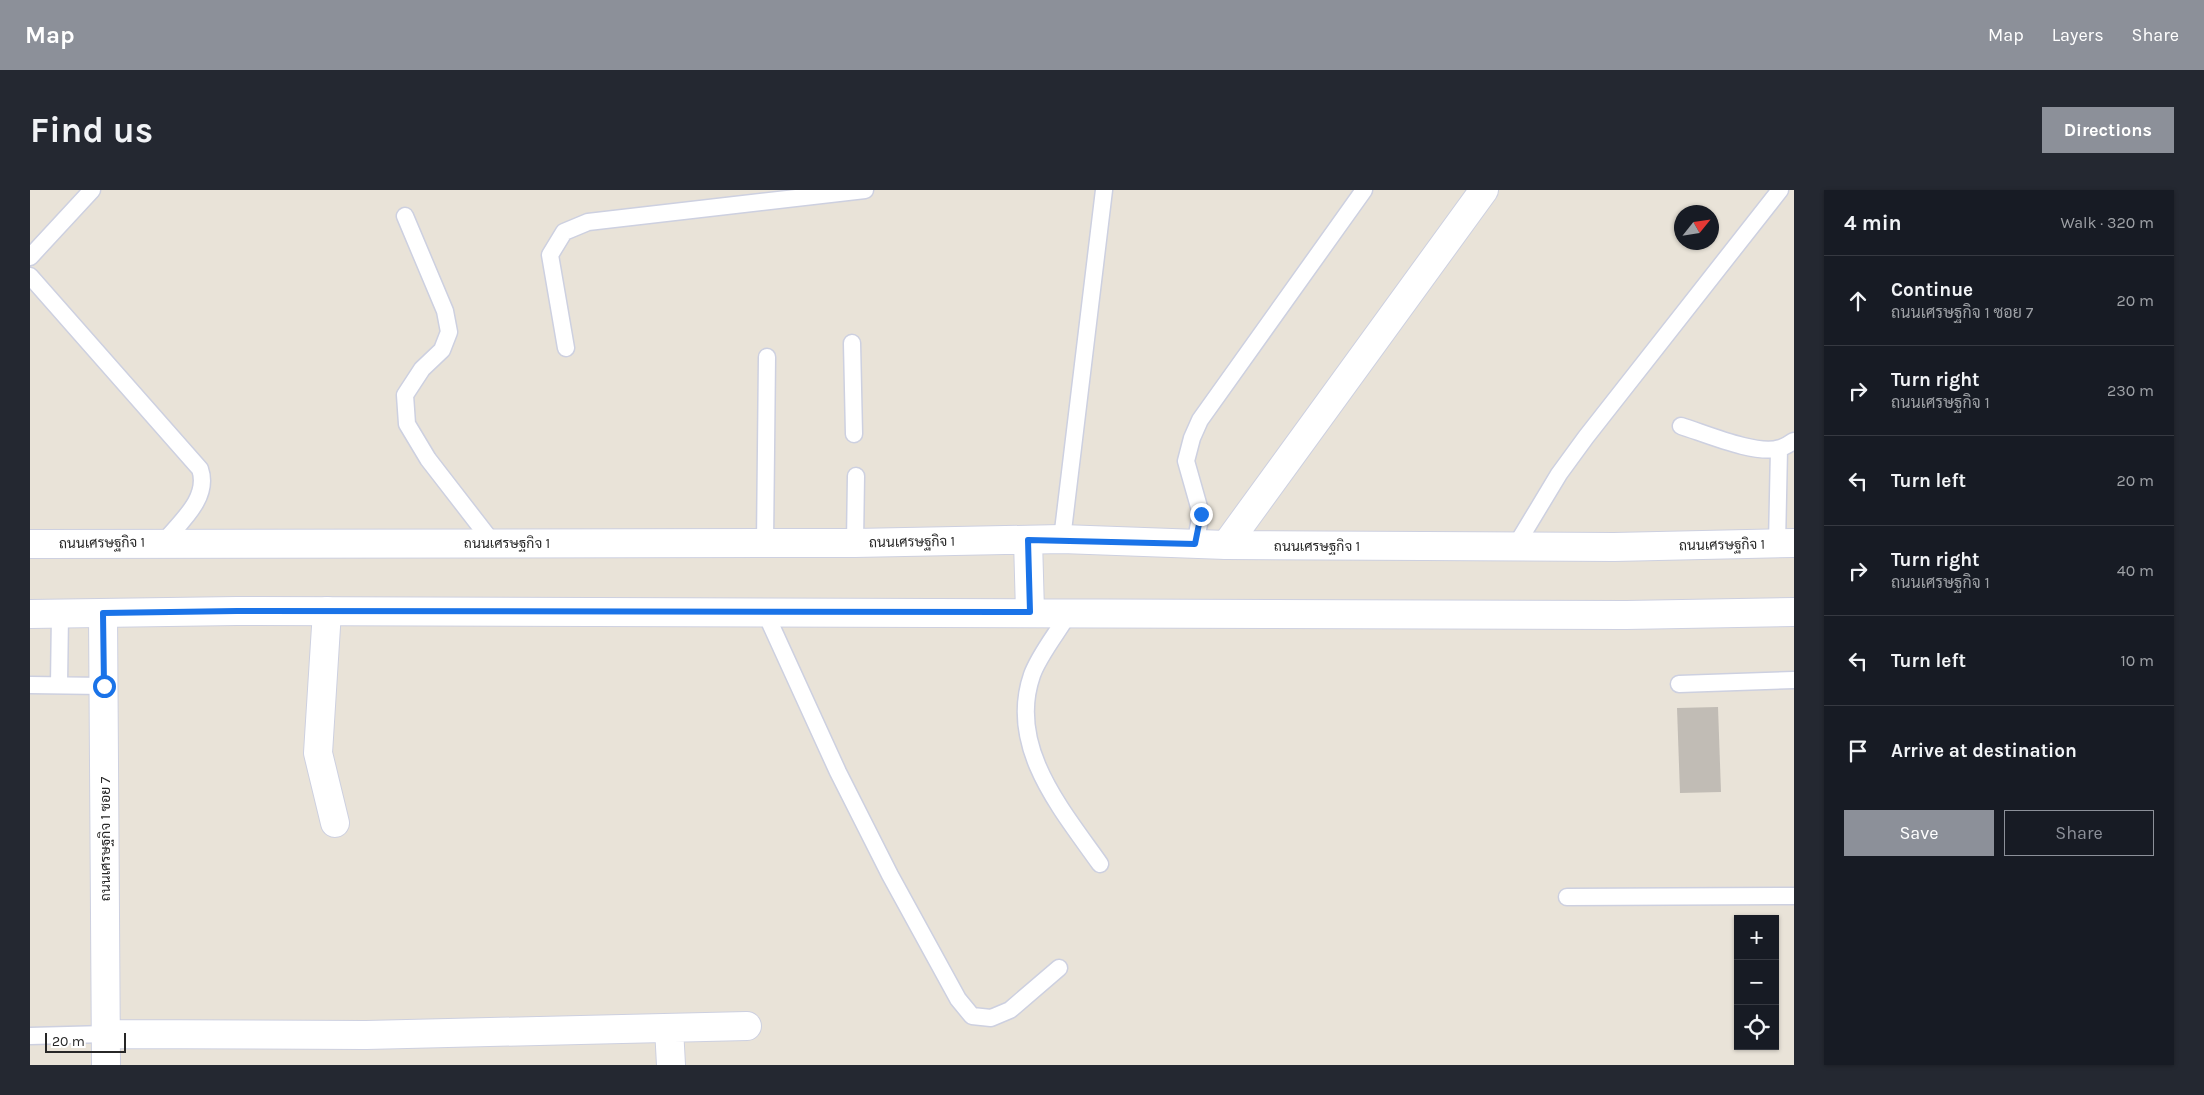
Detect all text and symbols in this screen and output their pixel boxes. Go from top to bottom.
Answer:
text: Map [25,21,75,49]
text: Map [1988,24,2024,46]
text: Layers [2052,24,2104,46]
text: Share [2132,24,2179,46]
button: Directions [2042,107,2174,153]
text: Find us [30,110,153,151]
north arrow [1674,205,1719,250]
text: 4 min [1844,211,1902,235]
text: Walk · 320 m [2060,213,2154,232]
text: Continue [1891,279,1973,301]
icon: ahead [1844,287,1872,315]
text: 20 m [2116,291,2154,310]
text: ถนนเศรษฐกิจ 1 ซอย 7 [1891,303,2033,322]
text: Turn right [1891,369,1980,391]
icon: right [1844,377,1872,405]
text: 230 m [2107,381,2154,400]
text: ถนนเศรษฐกิจ 1 [1891,393,1990,412]
icon: left [1844,467,1872,495]
text: Turn left [1891,470,1966,492]
text: 20 m [2116,471,2154,490]
route end [1190,503,1213,526]
street label: ถนนเศรษฐกิจ 1 [869,533,955,551]
street label: ถนนเศรษฐกิจ 1 [59,534,145,552]
street label: ถนนเศรษฐกิจ 1 [464,535,550,552]
street label: ถนนเศรษฐกิจ 1 [1679,536,1765,554]
street label: ถนนเศรษฐกิจ 1 [1274,538,1360,555]
text: Turn right [1891,549,1980,571]
icon: right [1844,557,1872,585]
text: 40 m [2117,561,2154,580]
text: ถนนเศรษฐกิจ 1 [1891,573,1990,592]
icon: left [1844,647,1872,675]
text: Turn left [1891,650,1966,672]
text: 10 m [2120,651,2154,670]
route start [93,675,116,698]
icon: arrive [1844,737,1872,765]
text: Arrive at destination [1891,740,2077,762]
street label: ถนนเศรษฐกิจ 1 ซอย 7 [97,776,114,901]
button: Save [1844,810,1994,856]
button: Share [2004,810,2154,856]
map controls [1734,915,1779,1050]
button: + [1734,915,1779,960]
button: − [1734,960,1779,1005]
button: locate [1734,1005,1779,1050]
scale bar [45,1030,126,1053]
text: 20 m [52,1033,85,1050]

